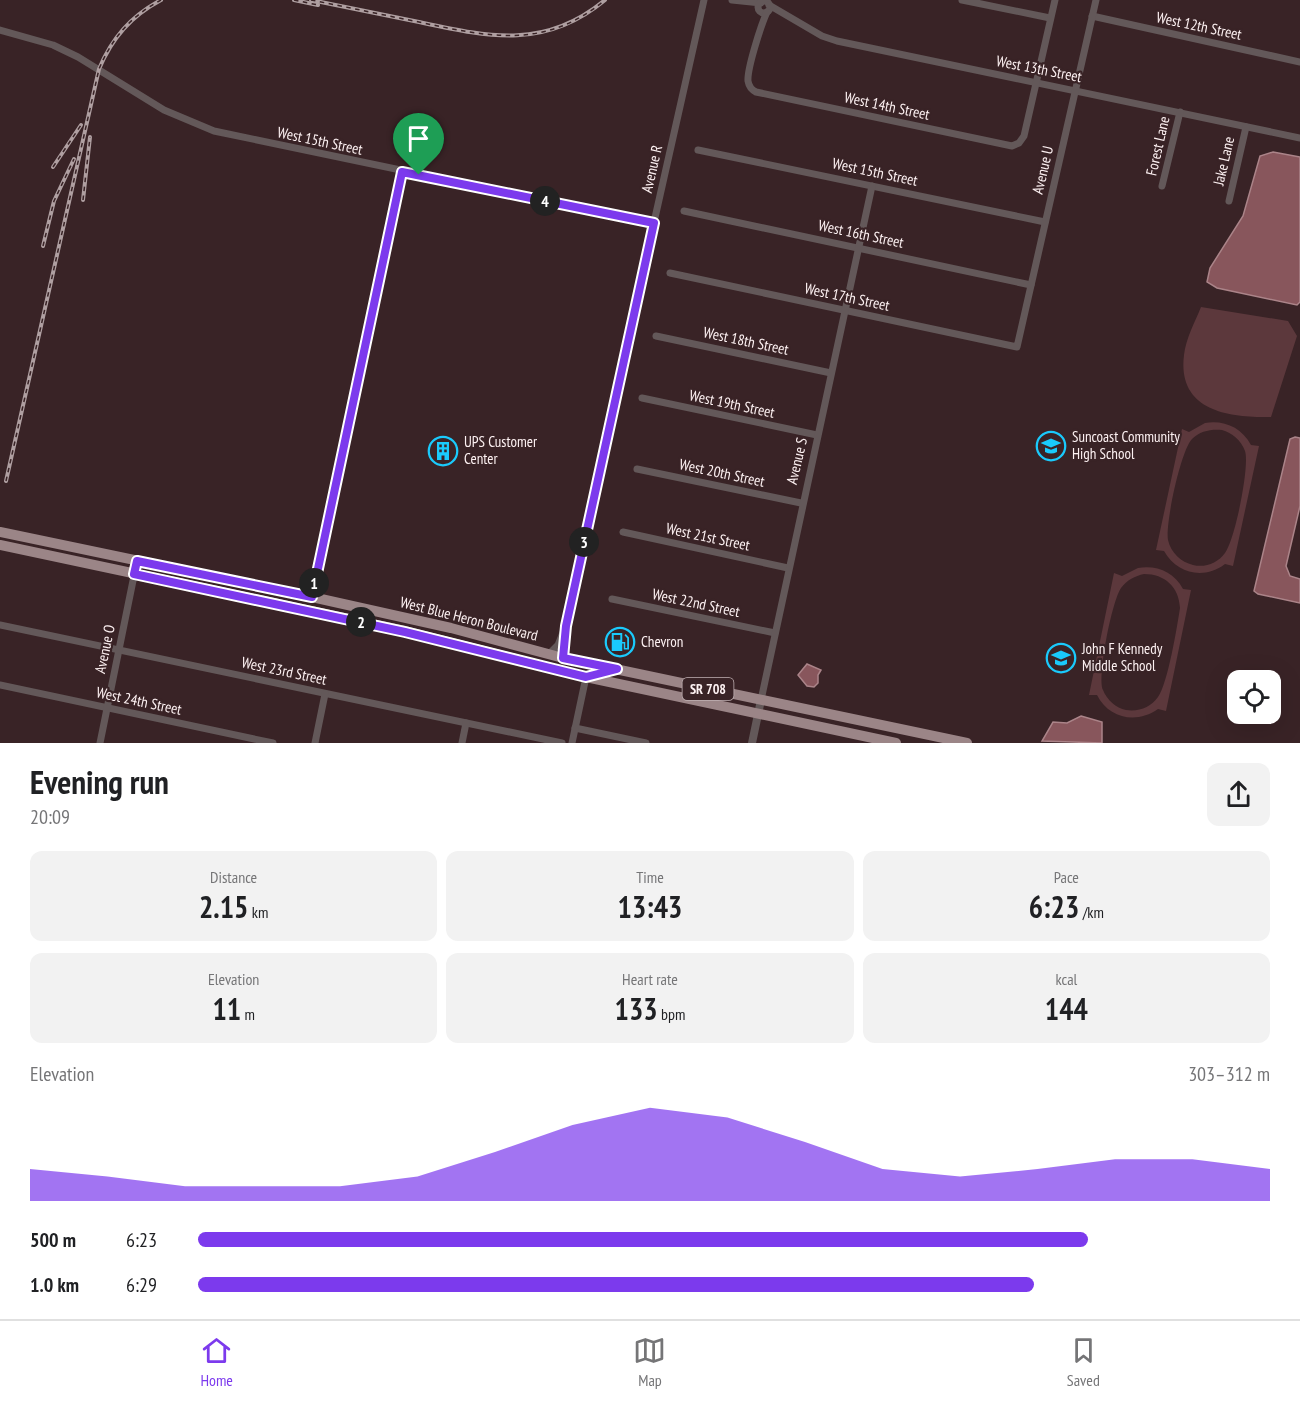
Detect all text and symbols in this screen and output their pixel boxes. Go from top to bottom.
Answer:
street label: West 12th Street [1155,7,1243,44]
street label: West 13th Street [995,51,1083,86]
street label: West 14th Street [843,87,931,124]
pin [393,113,444,175]
street label: Forest Lane [1141,114,1174,177]
street label: West 15th Street [276,122,364,159]
icon: arrive [402,122,435,155]
street label: Jake Lane [1208,135,1238,188]
street label: Avenue R [637,143,666,195]
street label: Avenue U [1028,144,1057,196]
street label: West 15th Street [831,153,919,190]
pin: 4 [530,186,560,216]
text: 4 [541,191,549,211]
street label: West 16th Street [817,215,905,252]
street label: West 17th Street [803,278,891,315]
street label: West 18th Street [702,322,790,359]
street label: West 19th Street [688,385,776,422]
place label: Suncoast Community High School [1072,427,1180,463]
school or university icon: Suncoast Community High School [1035,430,1067,462]
place label: UPS Customer Center [464,432,538,468]
building icon: UPS Customer Center [427,435,459,467]
street label: Avenue S [782,436,811,486]
street label: West 20th Street [678,454,766,491]
street label: West 21st Street [665,518,752,555]
pin: 3 [569,527,599,557]
text: 3 [580,532,588,552]
pin: 1 [299,568,329,598]
text: 1 [310,573,318,593]
street label: West 22nd Street [651,584,742,621]
street label: West Blue Heron Boulevard [398,592,540,645]
pin: 2 [346,607,376,637]
text: 2 [357,612,365,632]
street label: Avenue O [90,623,119,675]
fuel station icon: Chevron [604,626,636,658]
place label: Chevron [641,632,683,651]
place label: John F Kennedy Middle School [1081,639,1163,675]
school or university icon: John F Kennedy Middle School [1045,642,1077,674]
street label: West 23rd Street [240,652,328,689]
map controls [1227,670,1281,724]
button: locate [1227,670,1281,724]
road number: SR 708 [682,678,734,700]
street label: West 24th Street [95,682,183,719]
text: Evening run [30,760,169,803]
button: share [1207,763,1270,826]
text: 20:09 [30,804,70,830]
text: Distance [210,867,257,887]
text: Time [636,867,664,887]
text: Pace [1054,867,1079,887]
text: 2.15 [199,887,248,926]
text: 13:43 [618,887,682,926]
text: 6:23 [1029,887,1079,926]
text: km [248,902,268,922]
text: /km [1079,902,1104,922]
text: Elevation [208,969,259,989]
text: Heart rate [622,969,678,989]
text: kcal [1055,969,1077,989]
text: 11 [212,989,241,1028]
text: 133 [615,989,658,1028]
text: 144 [1045,989,1088,1028]
text: m [241,1004,255,1024]
text: bpm [658,1004,685,1024]
text: Elevation [30,1061,94,1087]
text: 303–312 m [1188,1061,1270,1087]
text: 500 m [30,1227,76,1253]
text: 6:23 [126,1227,157,1253]
text: 1.0 km [30,1272,79,1298]
text: 6:29 [126,1272,157,1298]
tab: Home [200,1334,233,1390]
tab: Map [633,1334,666,1390]
tab: Saved [1067,1334,1100,1390]

